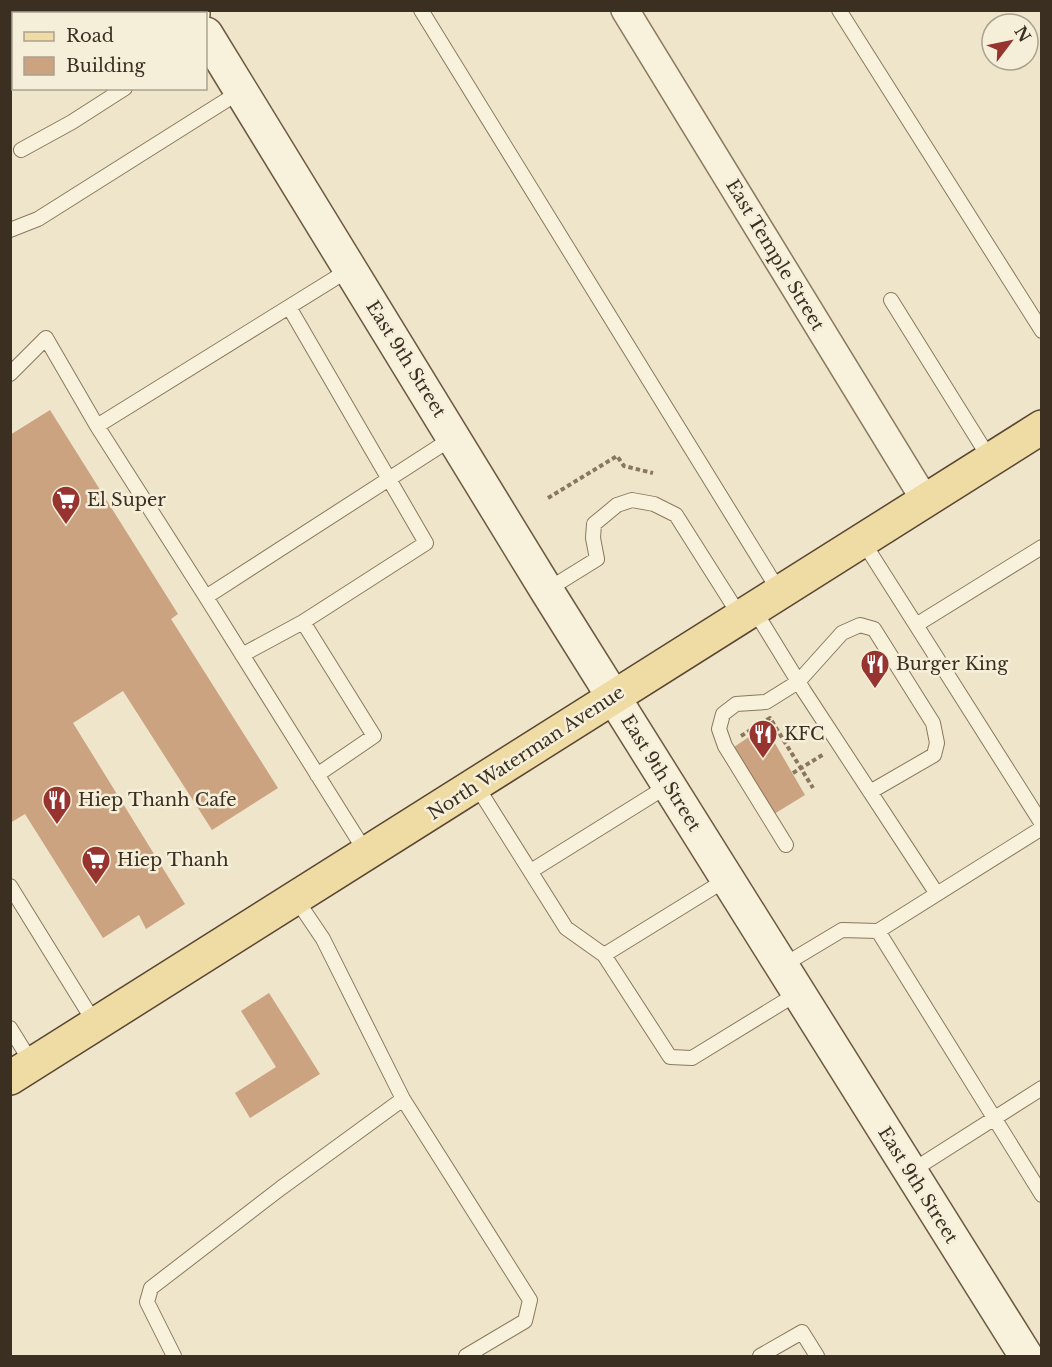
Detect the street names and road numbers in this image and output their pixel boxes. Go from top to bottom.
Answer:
street label: East Temple Street [721,175,829,335]
street label: East 9th Street [361,297,451,421]
street label: North Waterman Avenue [424,681,628,825]
street label: East 9th Street [616,711,706,835]
street label: East 9th Street [873,1123,963,1247]

